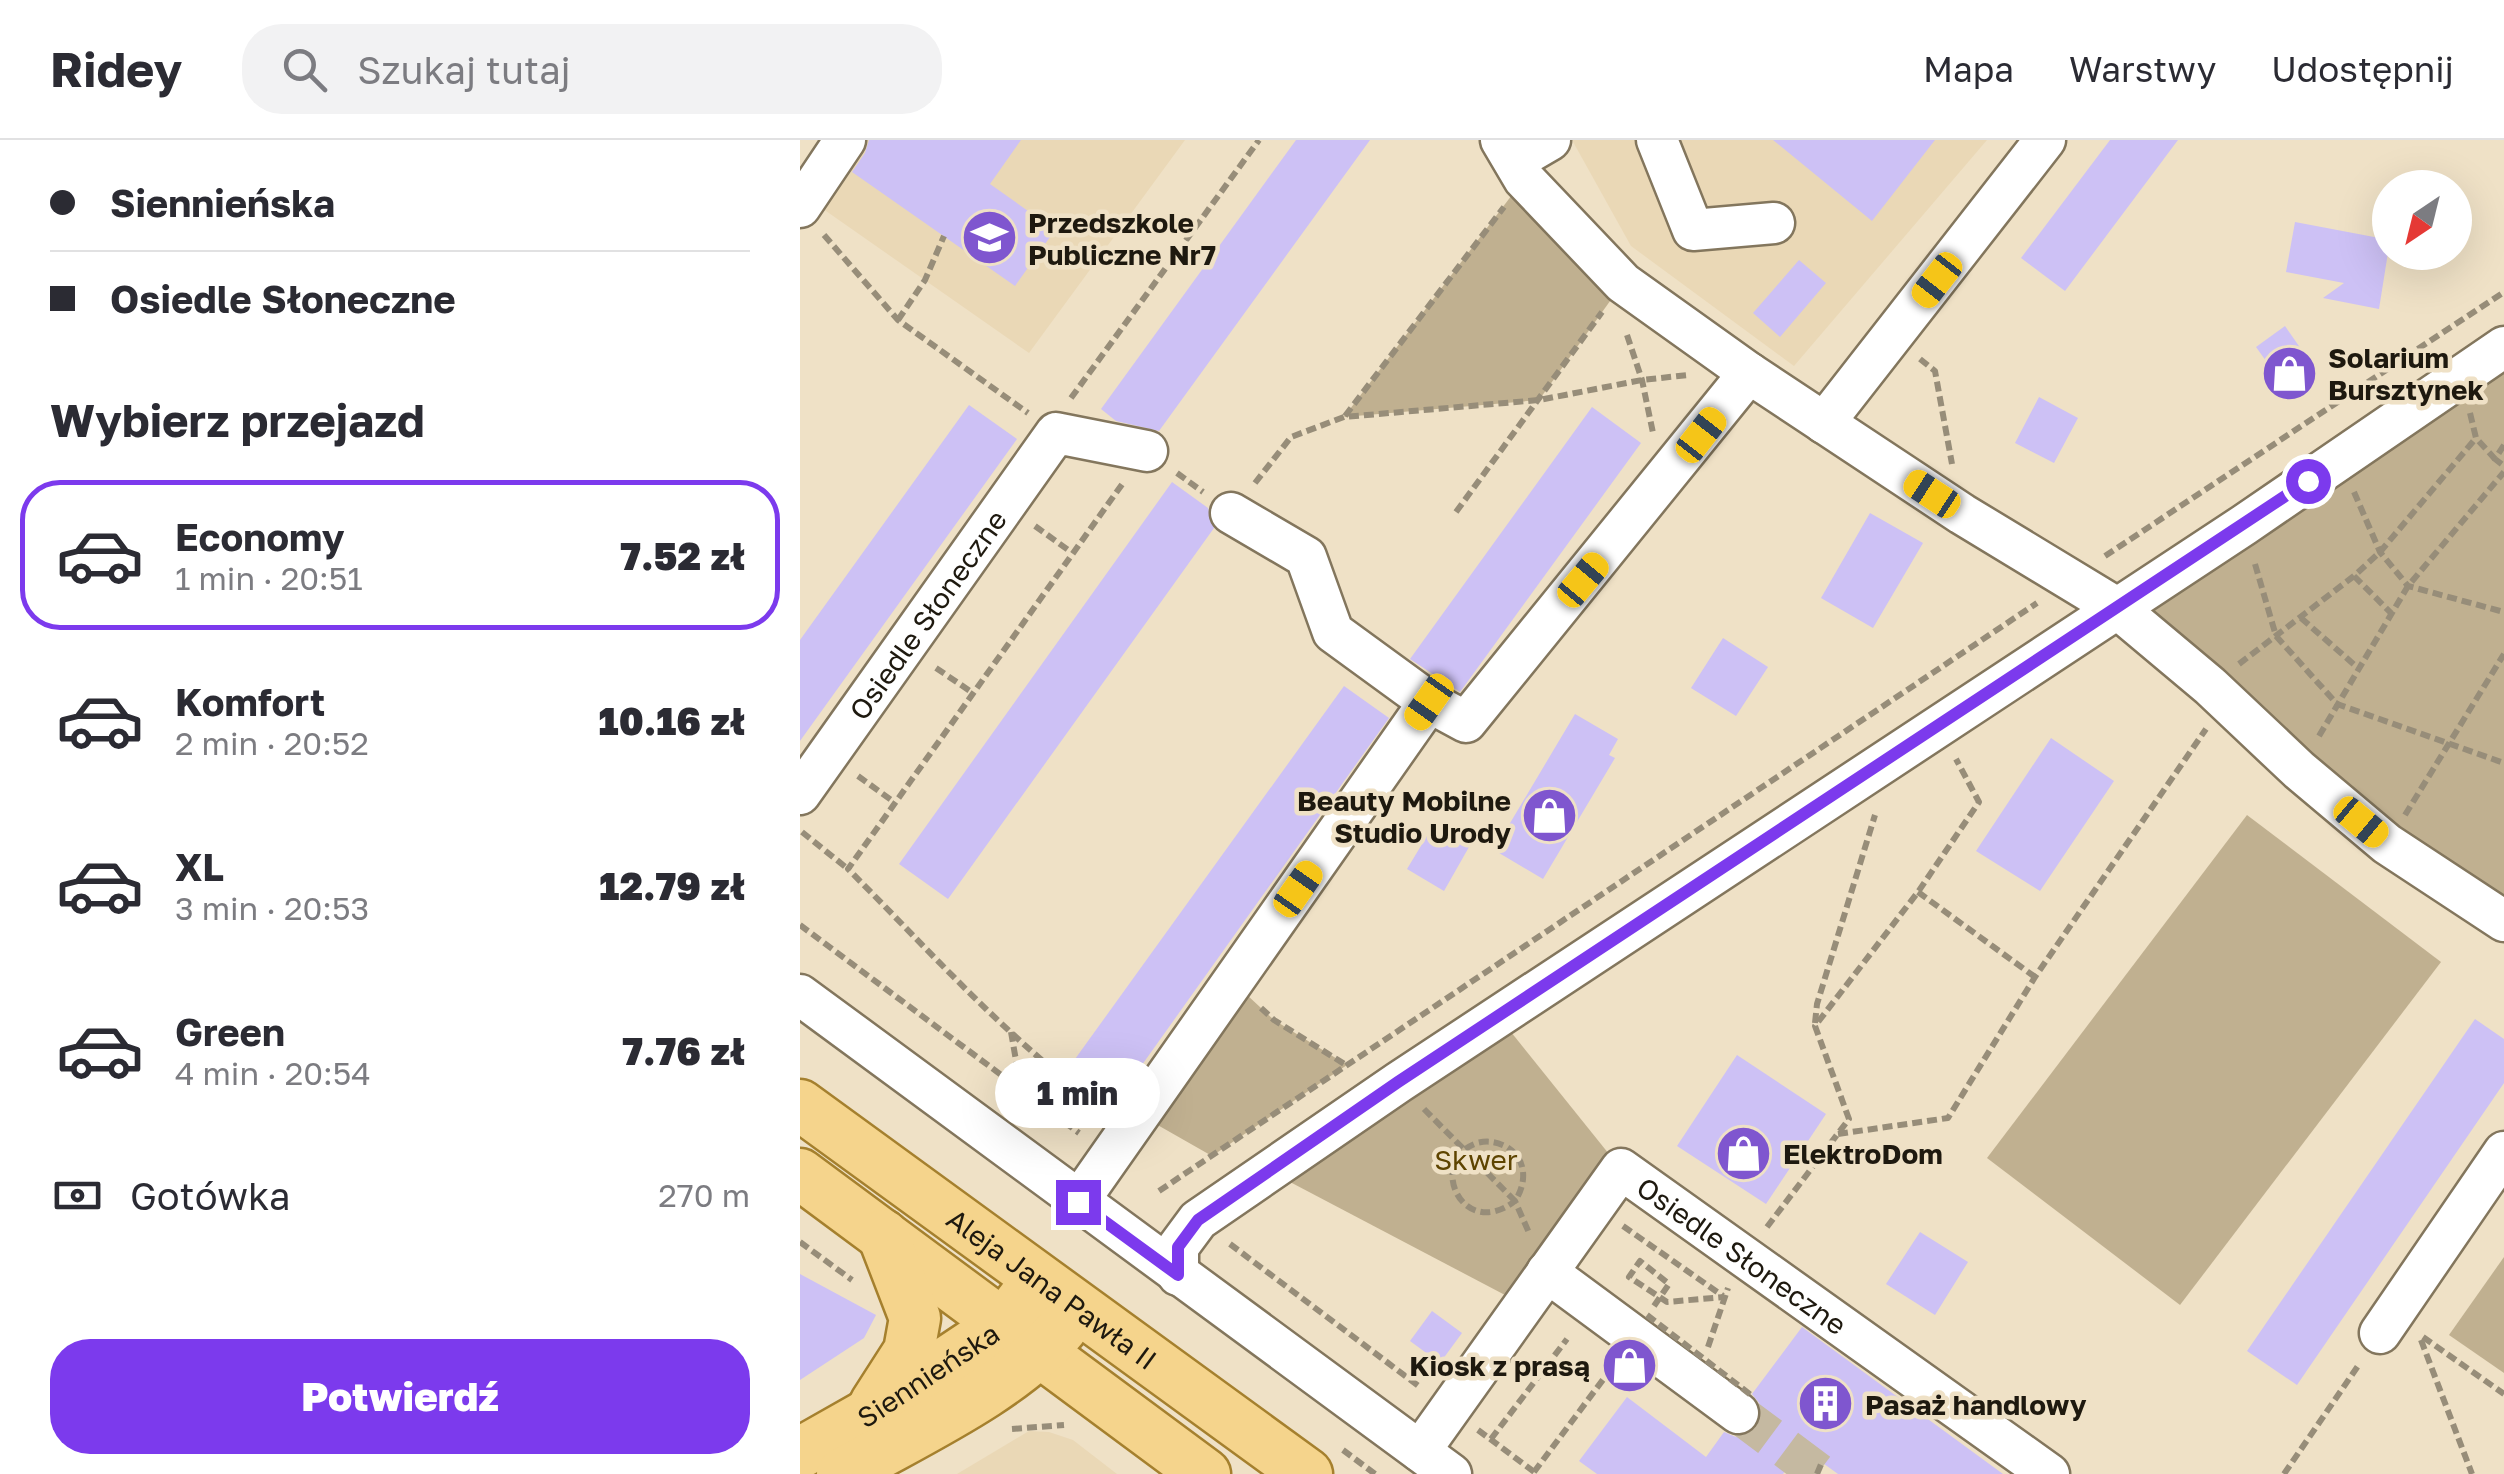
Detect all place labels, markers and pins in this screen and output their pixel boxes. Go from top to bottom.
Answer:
place label: Przedszkole Publiczne Nr7 [1028,206,1216,271]
school or university icon: Przedszkole Publiczne Nr7 [959,208,1019,268]
place label: Solarium Bursztynek [2328,341,2484,406]
shop icon: Solarium Bursztynek [2259,343,2319,403]
place label: Beauty Mobilne Studio Urody [1297,784,1511,849]
shop icon: Beauty Mobilne Studio Urody [1520,786,1580,846]
shop icon: ElektroDom [1714,1123,1774,1183]
place label: ElektroDom [1783,1137,1943,1170]
shop icon: Kiosk z prasą [1599,1335,1659,1395]
place label: Kiosk z prasą [1409,1349,1590,1382]
building icon: Pasaż handlowy [1796,1374,1856,1434]
place label: Pasaż handlowy [1865,1388,2087,1421]

